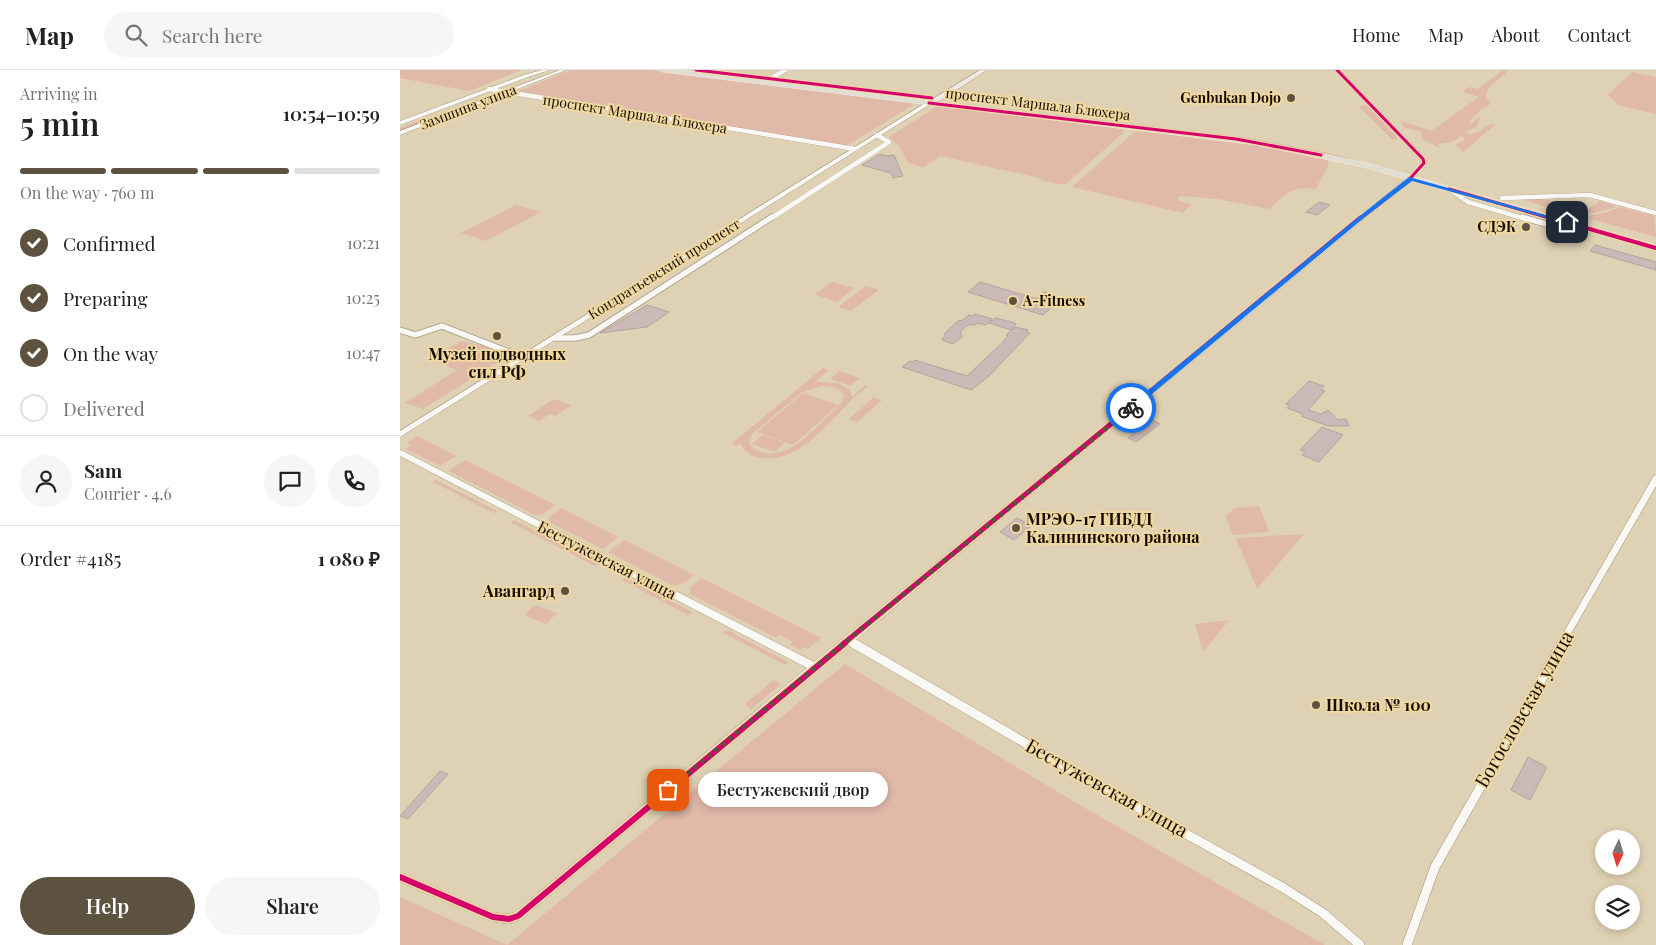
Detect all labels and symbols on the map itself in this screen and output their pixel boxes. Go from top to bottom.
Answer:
street label: Замшина улица [417,79,519,134]
street label: проспект Маршала Блюхера [945,83,1132,124]
place label: Genbukan Dojo [1180,88,1281,107]
street label: проспект Маршала Блюхера [542,90,728,137]
marker: Genbukan Dojo [1285,92,1297,104]
pin [1546,201,1588,243]
street label: Кондратьевский проспект [584,214,744,323]
place label: СДЭК [1477,217,1516,236]
marker: СДЭК [1520,221,1532,233]
place label: A-Fitness [1022,291,1085,310]
marker: A-Fitness [1007,295,1019,307]
marker: Музей подводных сил РФ [491,330,503,342]
place label: Музей подводных сил РФ [428,343,566,382]
courier [1106,383,1156,433]
place label: МРЭО-17 ГИБДД Калининского района [1026,508,1200,547]
street label: Бестужевская улица [534,515,680,604]
marker: МРЭО-17 ГИБДД Калининского района [1010,522,1022,534]
place label: Авангард [482,580,555,601]
marker: Авангард [559,585,571,597]
street label: Богословская улица [1468,625,1579,792]
place label: Школа № 100 [1326,694,1431,715]
marker: Школа № 100 [1310,699,1322,711]
street label: Бестужевская улица [1022,732,1194,843]
pin [647,769,689,811]
callout: Бестужевский двор [698,772,888,808]
north arrow [1595,830,1640,875]

